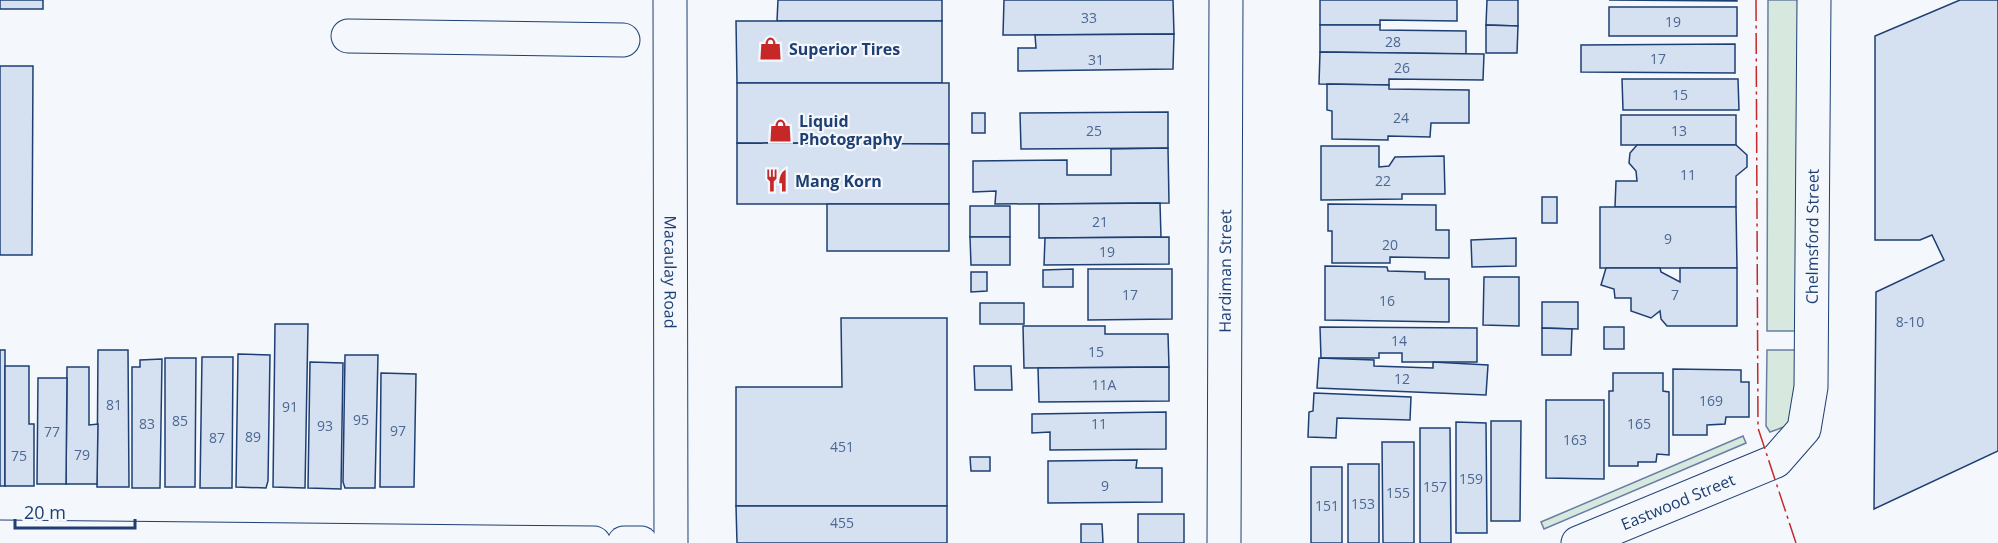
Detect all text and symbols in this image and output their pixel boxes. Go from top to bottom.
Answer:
house number: 33 [1081,8,1097,27]
house number: 19 [1665,12,1681,31]
house number: 28 [1385,32,1401,51]
shop icon: Superior Tires [758,36,784,62]
place label: Superior Tires [789,38,900,60]
house number: 17 [1650,49,1666,68]
house number: 31 [1088,50,1104,69]
house number: 26 [1394,58,1410,77]
house number: 15 [1672,85,1688,104]
house number: 24 [1393,108,1409,127]
place label: Liquid Photography [799,110,903,150]
shop icon: Liquid Photography [768,117,794,143]
house number: 25 [1086,121,1102,140]
house number: 13 [1671,121,1687,140]
house number: 11 [1680,165,1696,184]
restaurant icon: Mang Korn [764,168,790,194]
street label: Chelmsford Street [1801,168,1824,304]
place label: Mang Korn [795,170,882,192]
house number: 22 [1375,171,1391,190]
street label: Hardiman Street [1214,209,1236,333]
house number: 21 [1092,212,1108,231]
street label: Macaulay Road [659,216,682,328]
house number: 9 [1664,229,1672,248]
house number: 20 [1382,235,1398,254]
house number: 19 [1099,242,1115,261]
house number: 17 [1122,285,1138,304]
house number: 7 [1671,285,1679,304]
house number: 16 [1379,291,1395,310]
house number: 8-10 [1896,312,1924,331]
house number: 14 [1391,331,1407,350]
house number: 15 [1088,342,1104,361]
house number: 12 [1394,369,1410,388]
house number: 11A [1092,375,1117,394]
house number: 169 [1699,391,1723,410]
house number: 81 [106,395,122,414]
house number: 91 [282,397,298,416]
house number: 95 [353,410,369,429]
house number: 85 [172,411,188,430]
house number: 83 [139,414,155,433]
house number: 11 [1091,414,1107,433]
house number: 165 [1627,414,1651,433]
house number: 93 [317,416,333,435]
house number: 97 [390,421,406,440]
house number: 77 [44,422,60,441]
house number: 89 [245,427,261,446]
house number: 87 [209,428,225,447]
house number: 163 [1563,430,1587,449]
house number: 451 [830,437,854,456]
house number: 79 [74,445,90,464]
house number: 75 [11,446,27,465]
street label: Eastwood Street [1617,468,1738,535]
house number: 159 [1459,469,1483,488]
house number: 9 [1101,476,1109,495]
house number: 157 [1423,477,1447,496]
house number: 155 [1386,483,1410,502]
scale bar [15,492,135,530]
house number: 153 [1351,494,1375,513]
house number: 151 [1315,496,1339,515]
text: 20 m [24,500,66,524]
house number: 455 [830,513,854,532]

